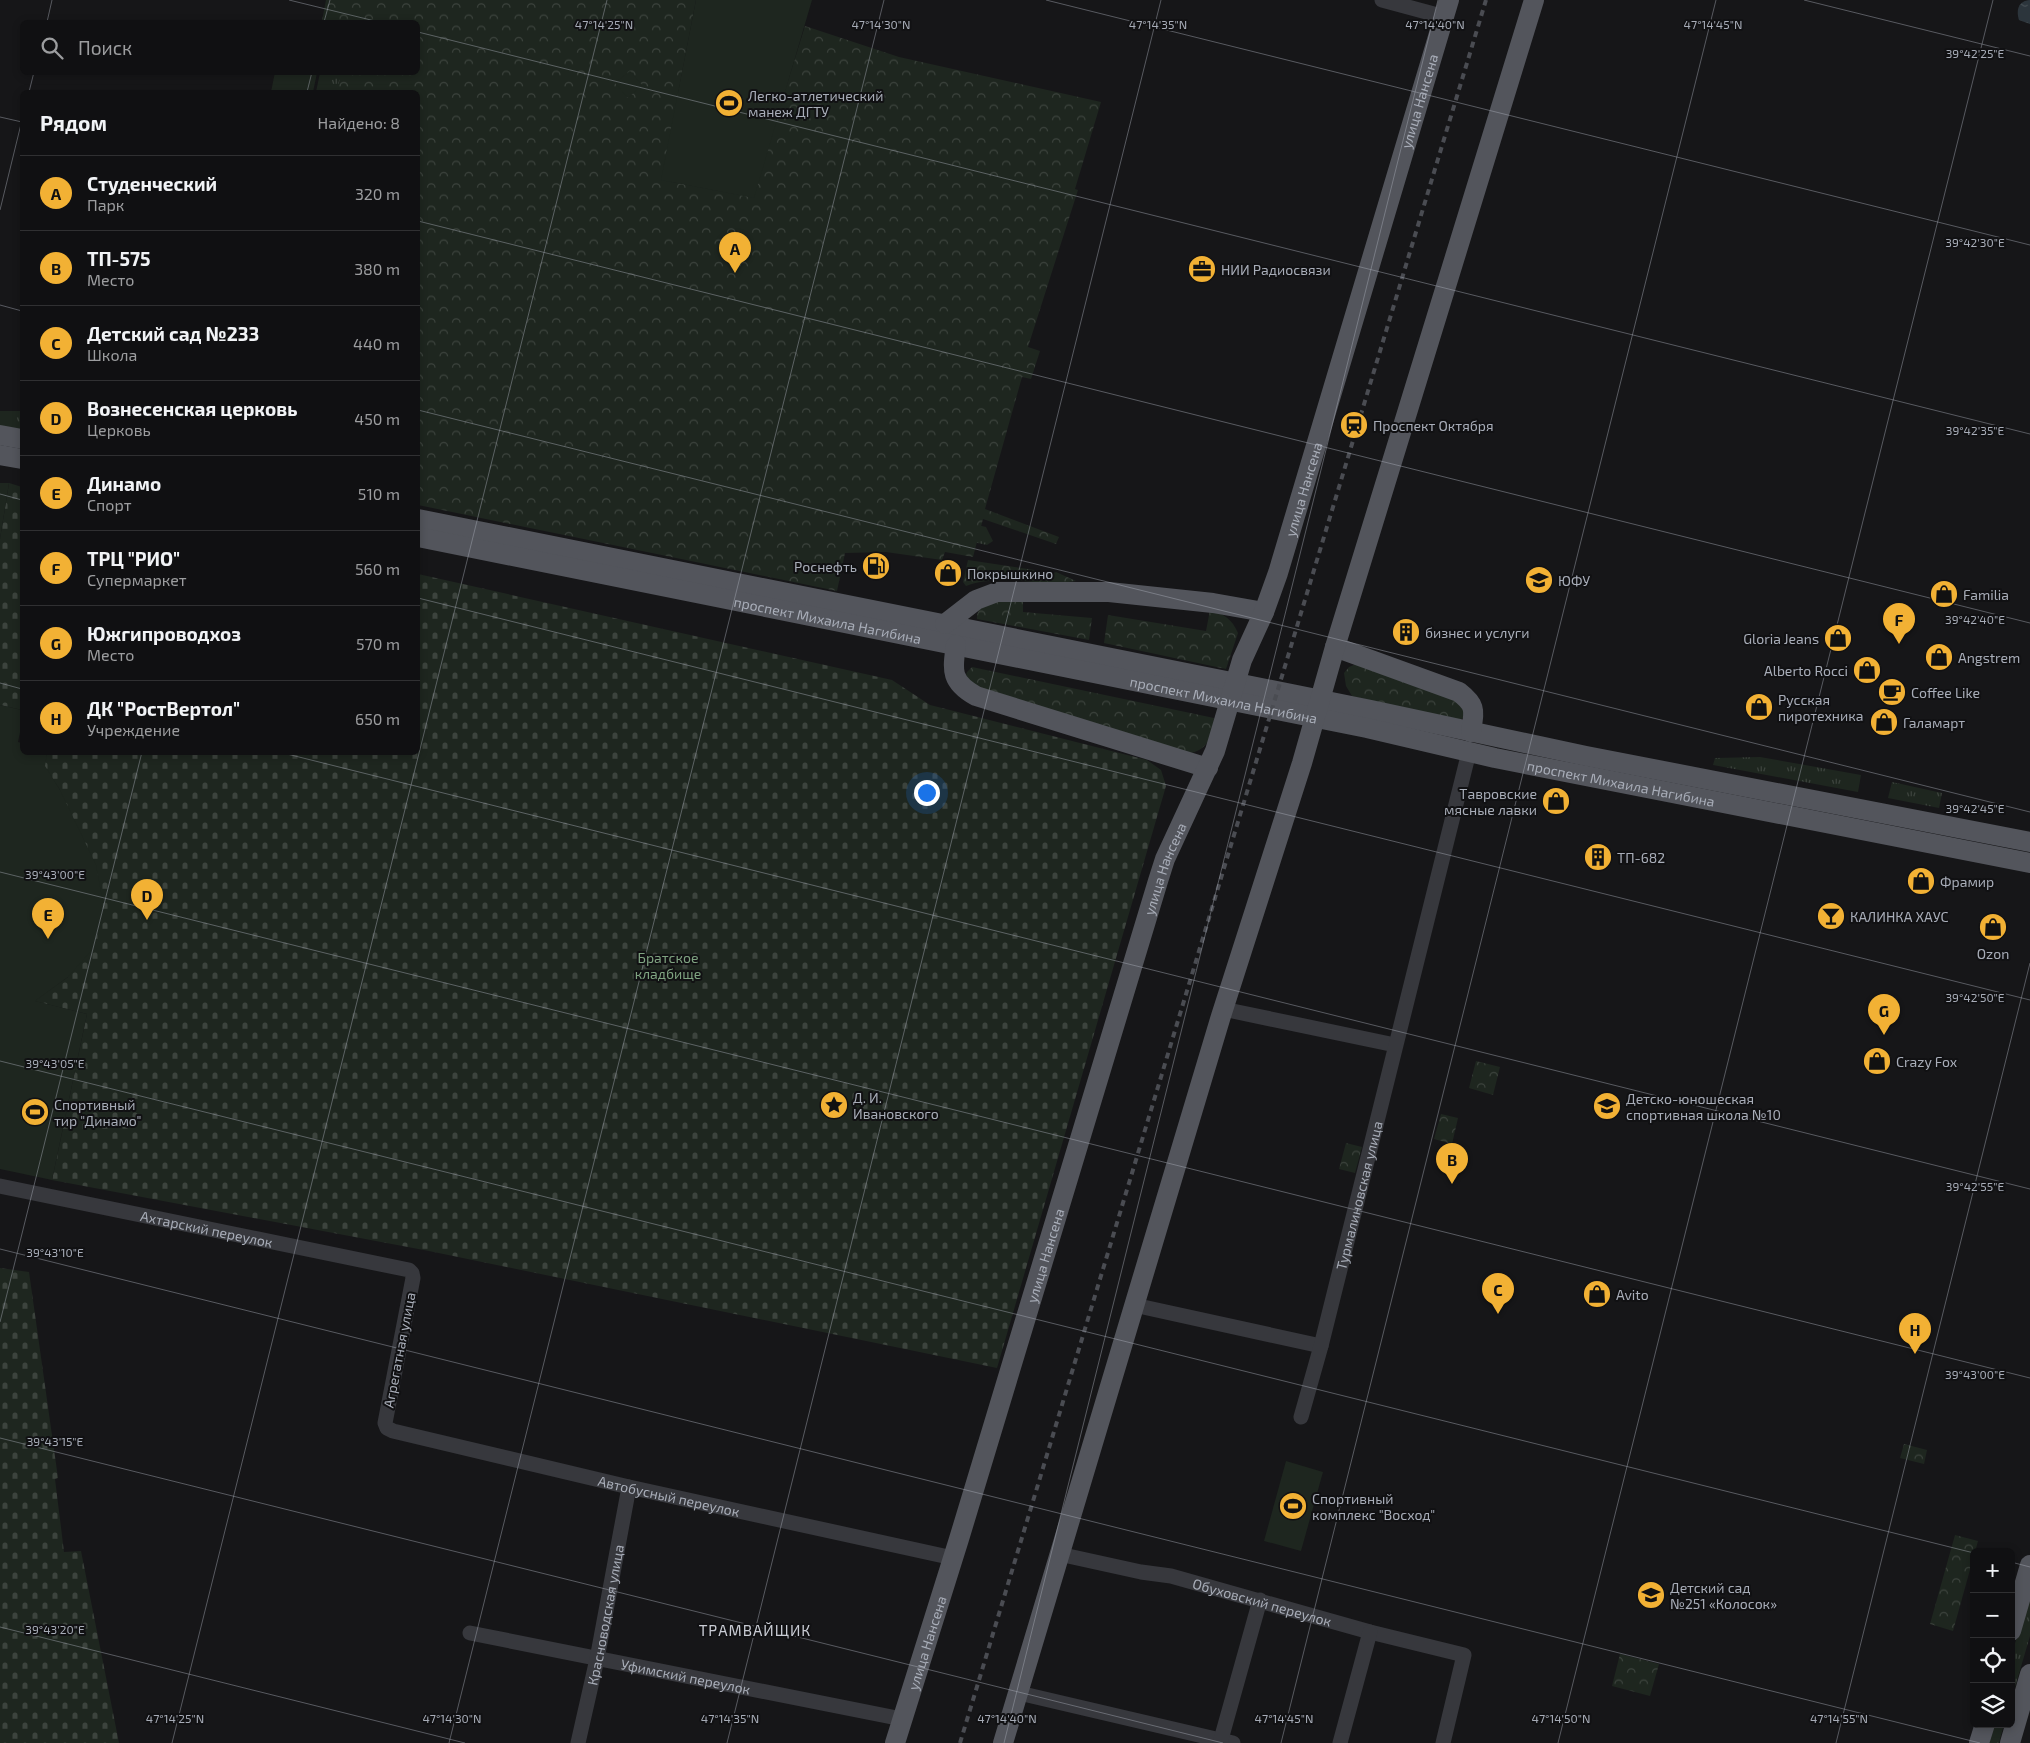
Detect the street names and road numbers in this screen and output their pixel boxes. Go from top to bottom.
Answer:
street label: улица Нансена [1397,52,1441,150]
street label: улица Нансена [1281,440,1325,538]
street label: проспект Михаила Нагибина [733,592,923,647]
street label: проспект Михаила Нагибина [1129,672,1319,726]
street label: проспект Михаила Нагибина [1526,756,1716,809]
street label: улица Нансена [1140,820,1189,917]
street label: Турмалиновская улица [1332,1119,1385,1272]
street label: улица Нансена [1022,1206,1067,1305]
street label: Ахтарский переулок [139,1207,275,1250]
street label: Агрегатная улица [379,1291,419,1409]
street label: Автобусный переулок [596,1471,742,1520]
street label: Красноводская улица [583,1543,627,1687]
street label: Обуховский переулок [1191,1574,1334,1629]
street label: улица Нансена [904,1594,949,1692]
street label: Уфимский переулок [620,1655,752,1697]

